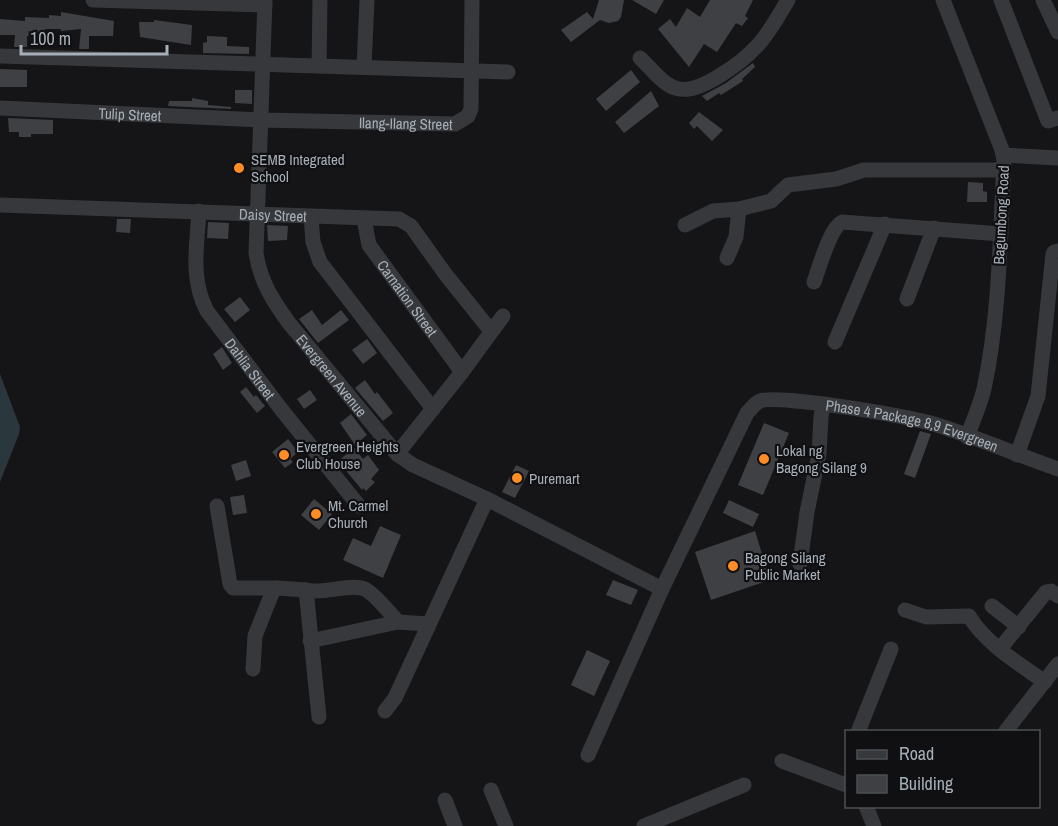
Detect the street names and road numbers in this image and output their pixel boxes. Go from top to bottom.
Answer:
street label: Tulip Street [98,102,162,126]
street label: Ilang-Ilang Street [359,112,453,134]
street label: Bagumbong Road [988,165,1014,265]
street label: Daisy Street [239,203,308,226]
street label: Carnation Street [373,255,443,341]
street label: Evergreen Avenue [292,329,372,421]
street label: Dahlia Street [220,334,281,404]
street label: Phase 4 Package 8,9 Evergreen [824,394,1001,456]

